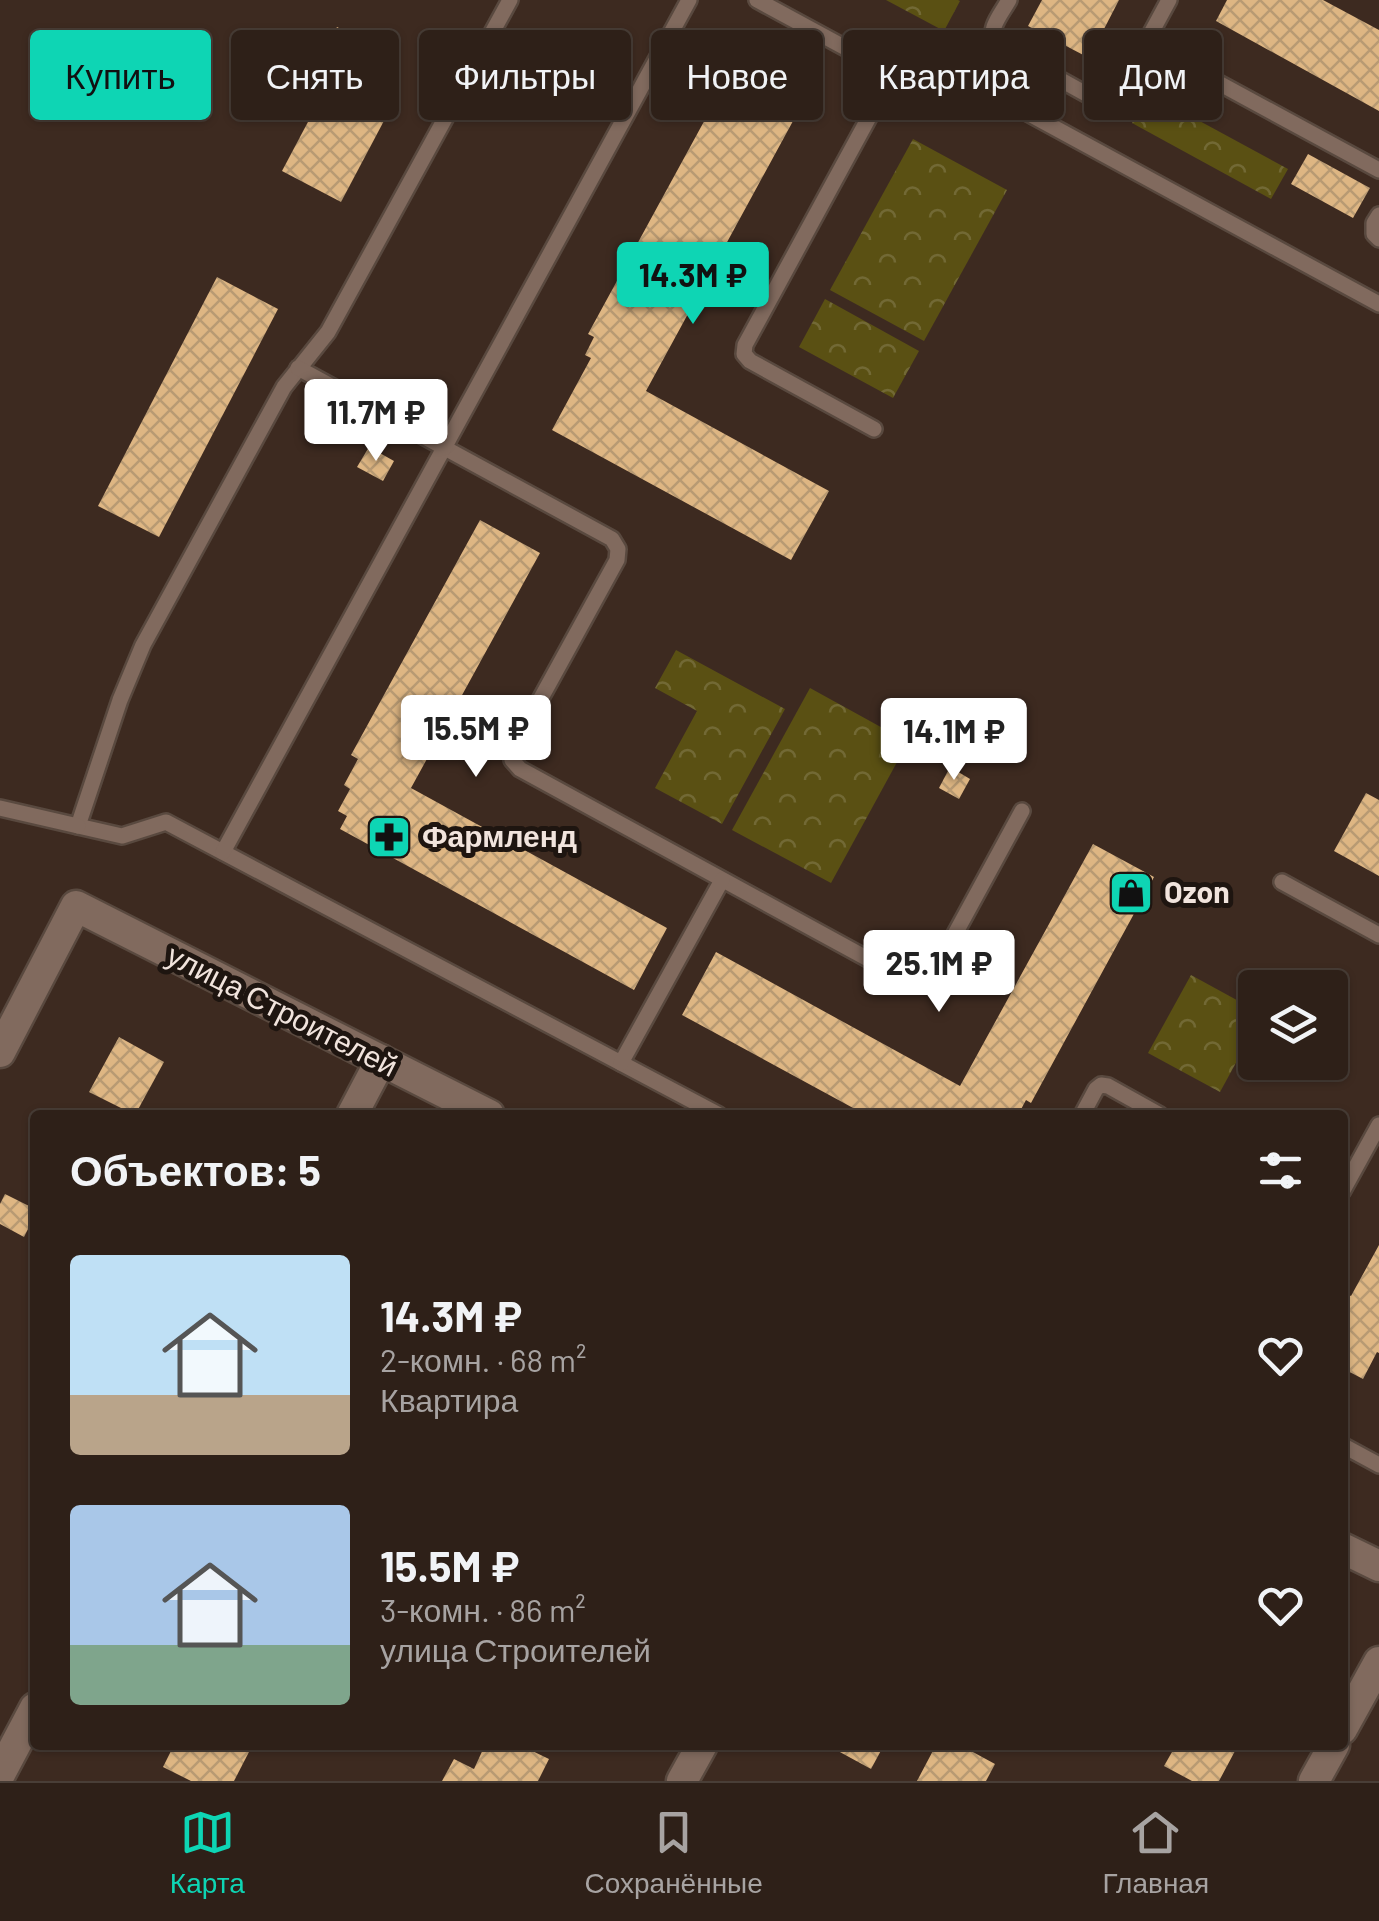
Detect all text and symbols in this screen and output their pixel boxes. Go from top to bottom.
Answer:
chip: Купить [30,30,211,120]
chip: Снять [231,30,399,120]
chip: Фильтры [419,30,631,120]
chip: Новое [651,30,823,120]
chip: Квартира [843,30,1064,120]
chip: Дом [1084,30,1222,120]
pin: 14.3M ₽ [601,242,785,327]
text: 14.3M ₽ [639,255,747,293]
pin: 11.7M ₽ [284,379,468,464]
text: 11.7M ₽ [326,392,426,430]
pin: 15.5M ₽ [384,695,568,780]
pin: 14.1M ₽ [862,698,1046,783]
text: 15.5M ₽ [423,708,529,746]
text: 14.1M ₽ [903,711,1005,749]
pharmacy icon: Фармленд [366,814,412,860]
place label: Фармленд [422,817,577,853]
shop icon: Ozon [1108,870,1154,916]
place label: Ozon [1164,873,1230,909]
pin: 25.1M ₽ [847,930,1031,1015]
street label: улица Строителей [162,936,404,1083]
text: 25.1M ₽ [886,943,992,981]
map controls [1238,970,1348,1080]
button: layers [1238,970,1348,1080]
icon: filters [1253,1143,1308,1198]
text: Объектов: 5 [70,1144,321,1194]
text: 14.3M ₽ [380,1290,522,1340]
icon: home [150,1295,270,1415]
icon: heart [1253,1328,1308,1383]
text: 2-комн. · 68 m² [380,1340,586,1378]
text: Квартира [380,1380,518,1418]
text: 15.5M ₽ [380,1540,519,1590]
icon: home [150,1545,270,1665]
icon: heart [1253,1578,1308,1633]
text: 3-комн. · 86 m² [380,1590,586,1628]
text: улица Строителей [380,1630,651,1668]
tab: Карта [170,1805,245,1900]
tab: Сохранённые [585,1805,763,1900]
tab: Главная [1103,1805,1209,1900]

